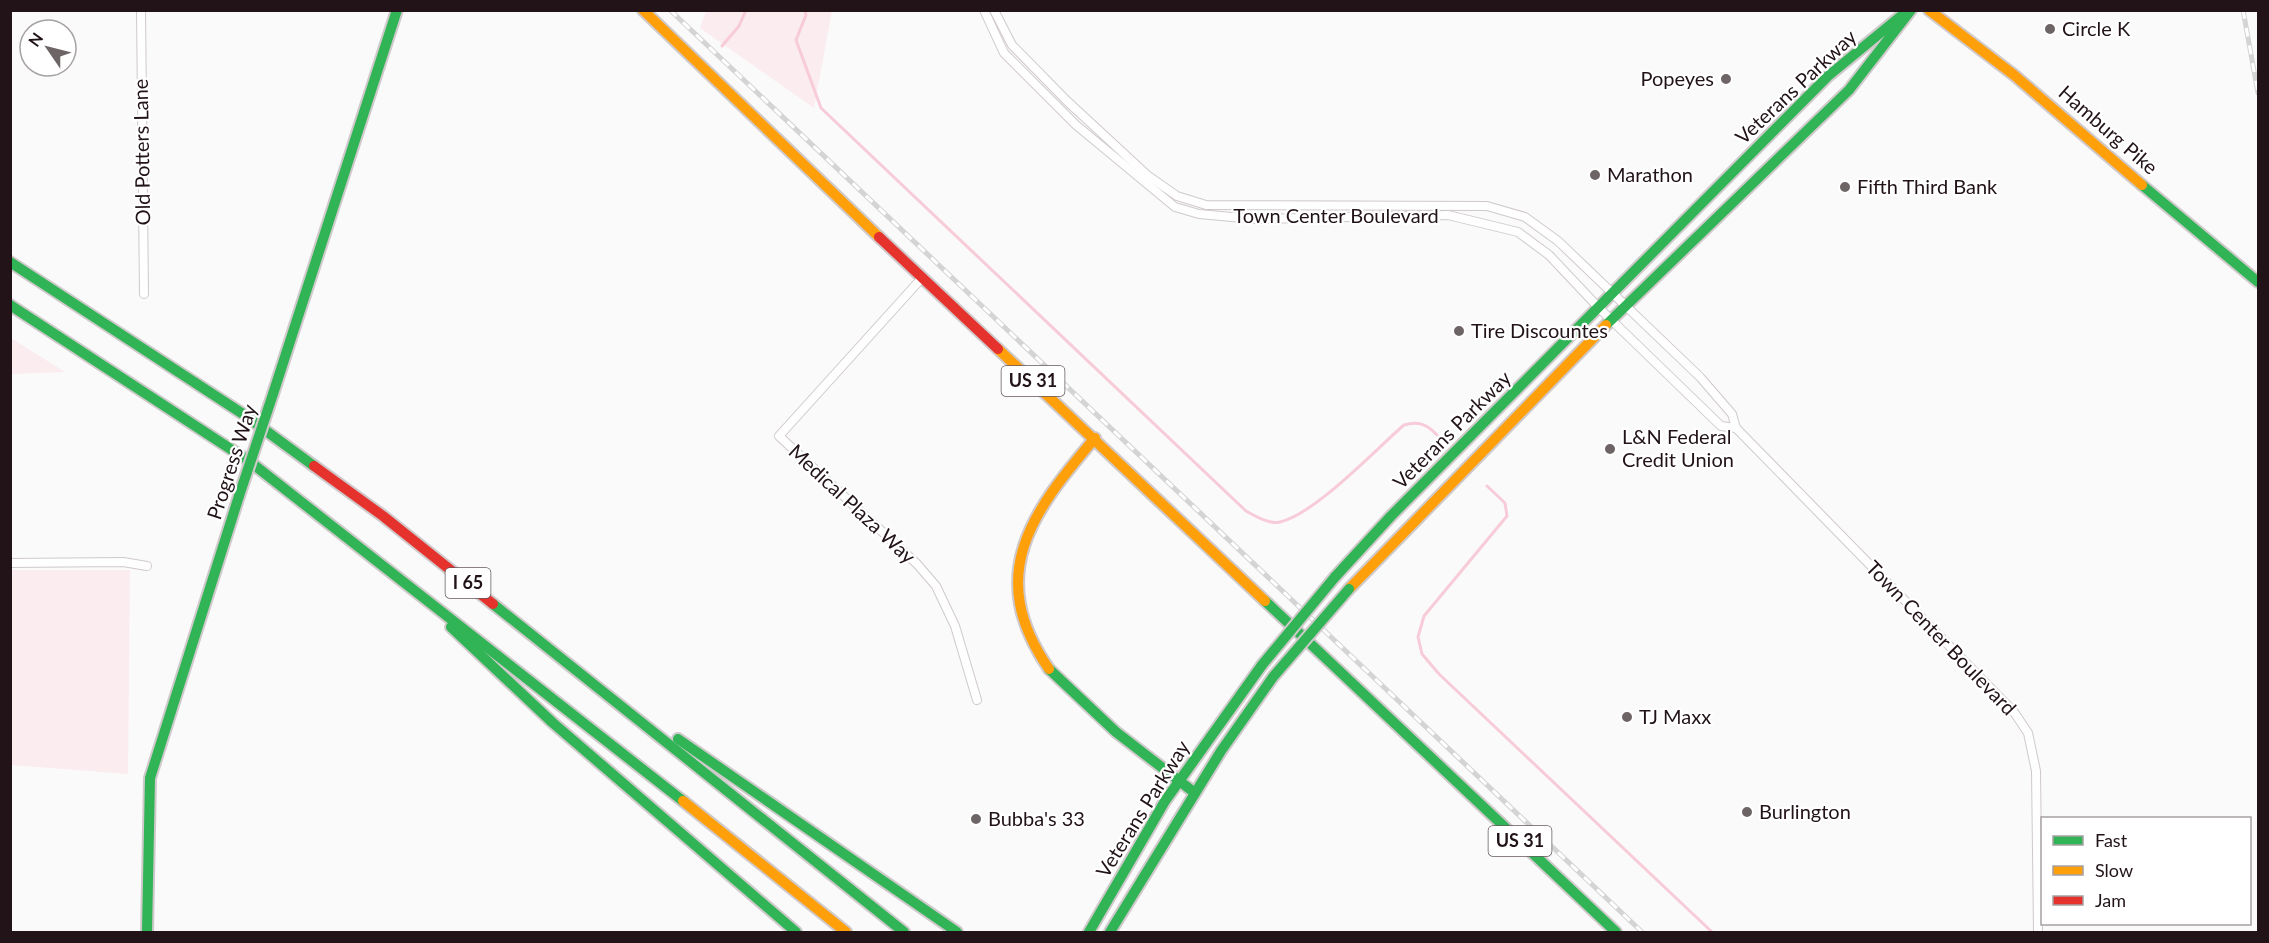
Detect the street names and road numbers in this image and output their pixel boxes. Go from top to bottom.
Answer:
street label: Veterans Parkway [1730,24,1861,149]
street label: Old Potters Lane [128,79,154,226]
street label: Hamburg Pike [2054,80,2163,179]
street label: Town Center Boulevard [1233,203,1439,227]
street label: Veterans Parkway [1387,365,1516,493]
road number: US 31 [1002,366,1064,396]
street label: Progress Way [201,400,261,522]
street label: Medical Plaza Way [784,439,921,568]
street label: Town Center Boulevard [1862,555,2022,720]
road number: I 65 [446,568,490,598]
street label: Veterans Parkway [1090,735,1194,881]
road number: US 31 [1488,826,1552,856]

